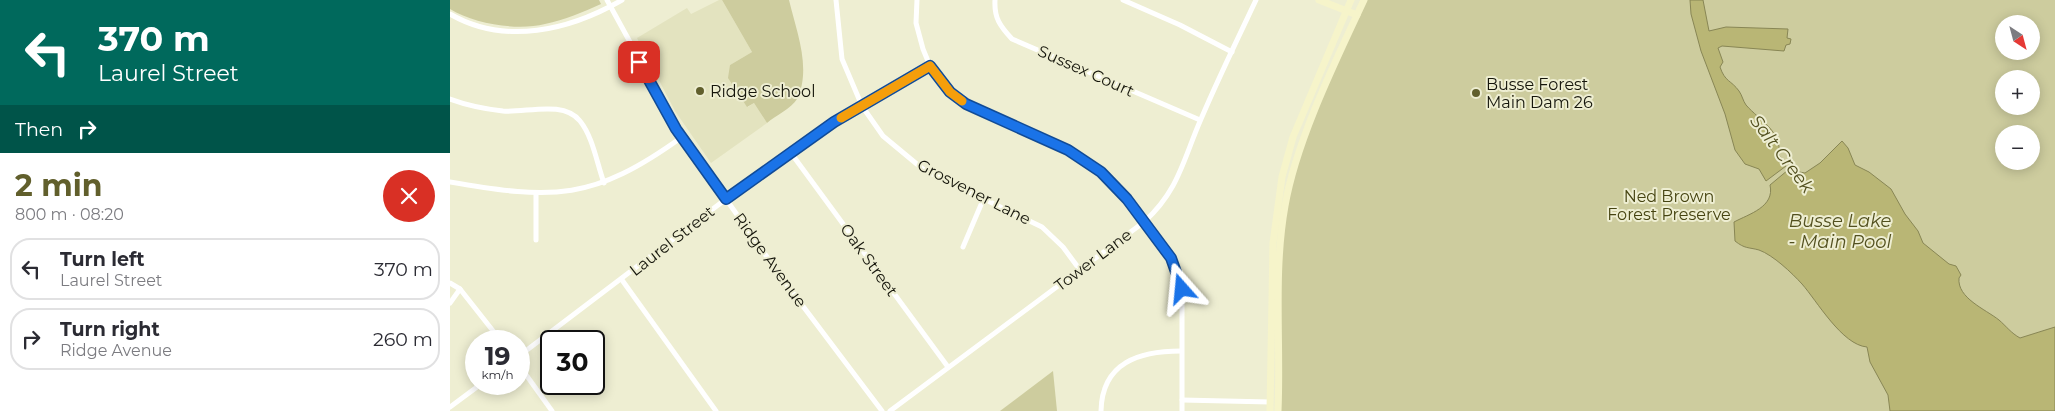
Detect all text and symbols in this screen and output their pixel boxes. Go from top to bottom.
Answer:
north arrow [1995,15,2040,60]
map controls [1995,15,2040,170]
text: 370 m [98,17,210,60]
icon: left [15,20,80,85]
pin [618,41,660,83]
street label: Sussex Court [1035,41,1137,101]
icon: arrive [625,48,653,76]
text: Laurel Street [98,60,239,87]
button: + [1995,70,2040,115]
place label: Busse Forest Main Dam 26 [1486,75,1593,112]
place label: Ridge School [710,82,815,101]
marker: Ridge School [694,85,706,97]
marker: Busse Forest Main Dam 26 [1470,87,1482,99]
water label: Salt Creek [1745,110,1819,199]
icon: right [73,115,101,143]
text: Then [15,118,63,141]
button: − [1995,125,2040,170]
street label: Grosvener Lane [914,155,1034,229]
text: 2 min [15,167,102,204]
button: close [383,170,435,222]
park label: Ned Brown Forest Preserve [1607,187,1731,224]
street label: Laurel Street [626,202,719,280]
text: 800 m · 08:20 [15,205,124,224]
street label: Ridge Avenue [729,209,811,311]
water label: Busse Lake - Main Pool [1789,210,1892,253]
street label: Oak Street [836,220,902,300]
street label: Tower Lane [1051,225,1135,295]
text: Turn left [60,248,145,271]
icon: left [17,255,45,283]
text: 370 m [374,258,433,281]
position arrow [1155,262,1207,314]
text: Laurel Street [60,271,162,290]
text: Turn right [60,318,160,341]
icon: right [17,325,45,353]
text: 260 m [373,328,433,351]
speed limit sign: 30 [540,330,605,395]
text: Ridge Avenue [60,341,172,360]
text: 19 [485,341,510,371]
text: km/h [481,367,514,382]

